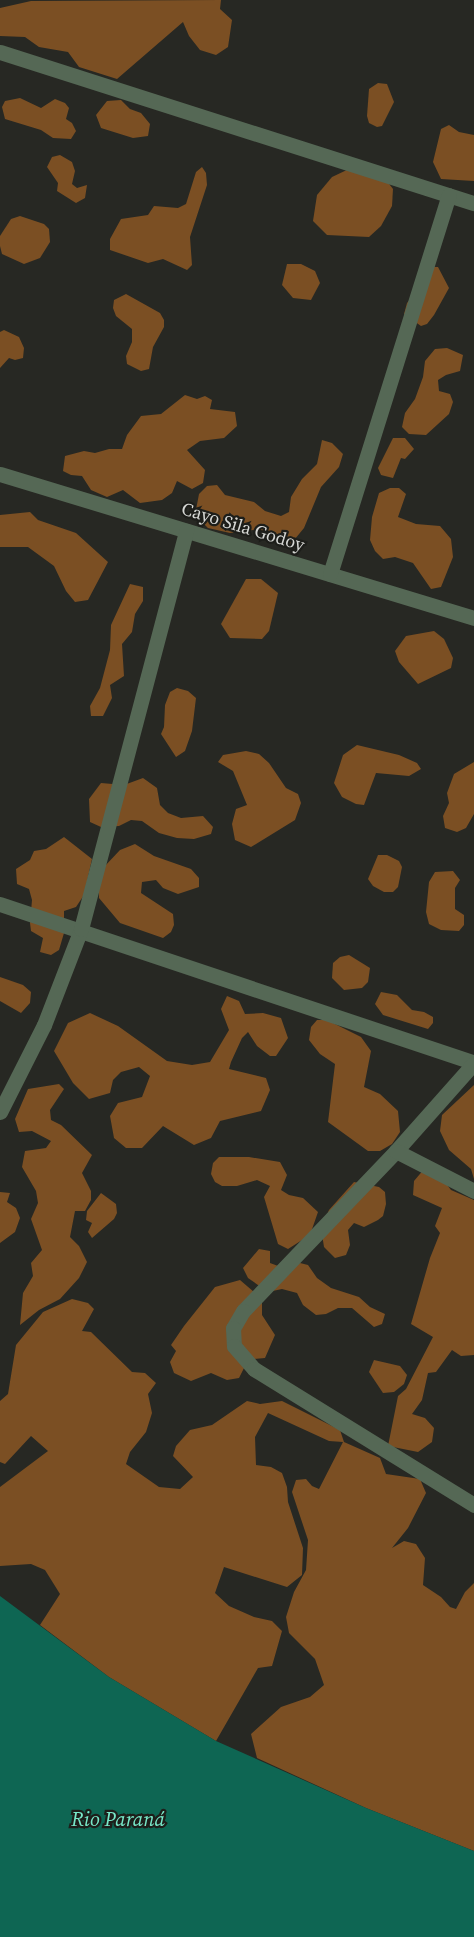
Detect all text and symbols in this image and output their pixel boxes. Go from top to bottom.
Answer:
street label: Cayo Sila Godoy [179,498,307,556]
water label: Rio Paraná [71,1807,165,1831]

